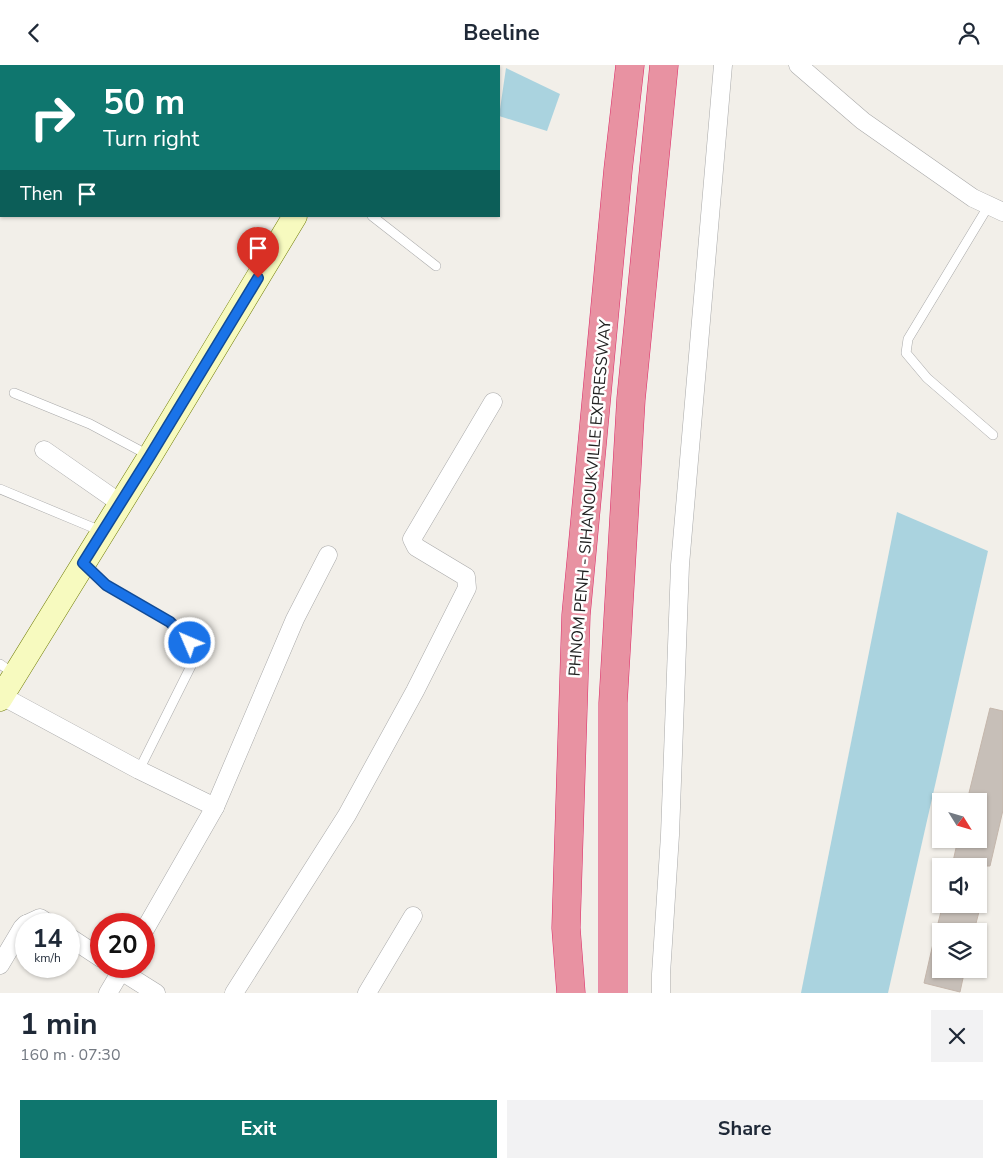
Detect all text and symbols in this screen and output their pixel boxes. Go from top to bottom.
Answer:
text: Beeline [463,18,540,48]
icon: back [20,19,48,47]
icon: person [955,19,983,47]
text: 50 m [103,79,185,126]
icon: right [20,85,85,150]
text: Turn right [103,124,199,154]
icon: arrive [73,180,101,208]
text: Then [20,181,63,207]
pin [237,227,279,278]
icon: arrive [244,234,272,262]
street label: PHNOM PENH - SIHANOUKVILLE EXPRESSWAY [563,318,617,677]
position arrow [163,616,215,668]
north arrow [932,793,988,847]
map controls [932,793,987,978]
button: sound [932,858,987,913]
speed limit sign: 20 [90,913,155,978]
text: 14 [32,922,63,956]
button: layers [932,923,987,978]
text: km/h [34,950,61,966]
text: 1 min [20,1004,98,1045]
button: close [931,1010,983,1062]
text: 160 m · 07:30 [20,1044,121,1066]
button: Exit [20,1100,497,1158]
button: Share [507,1100,983,1158]

